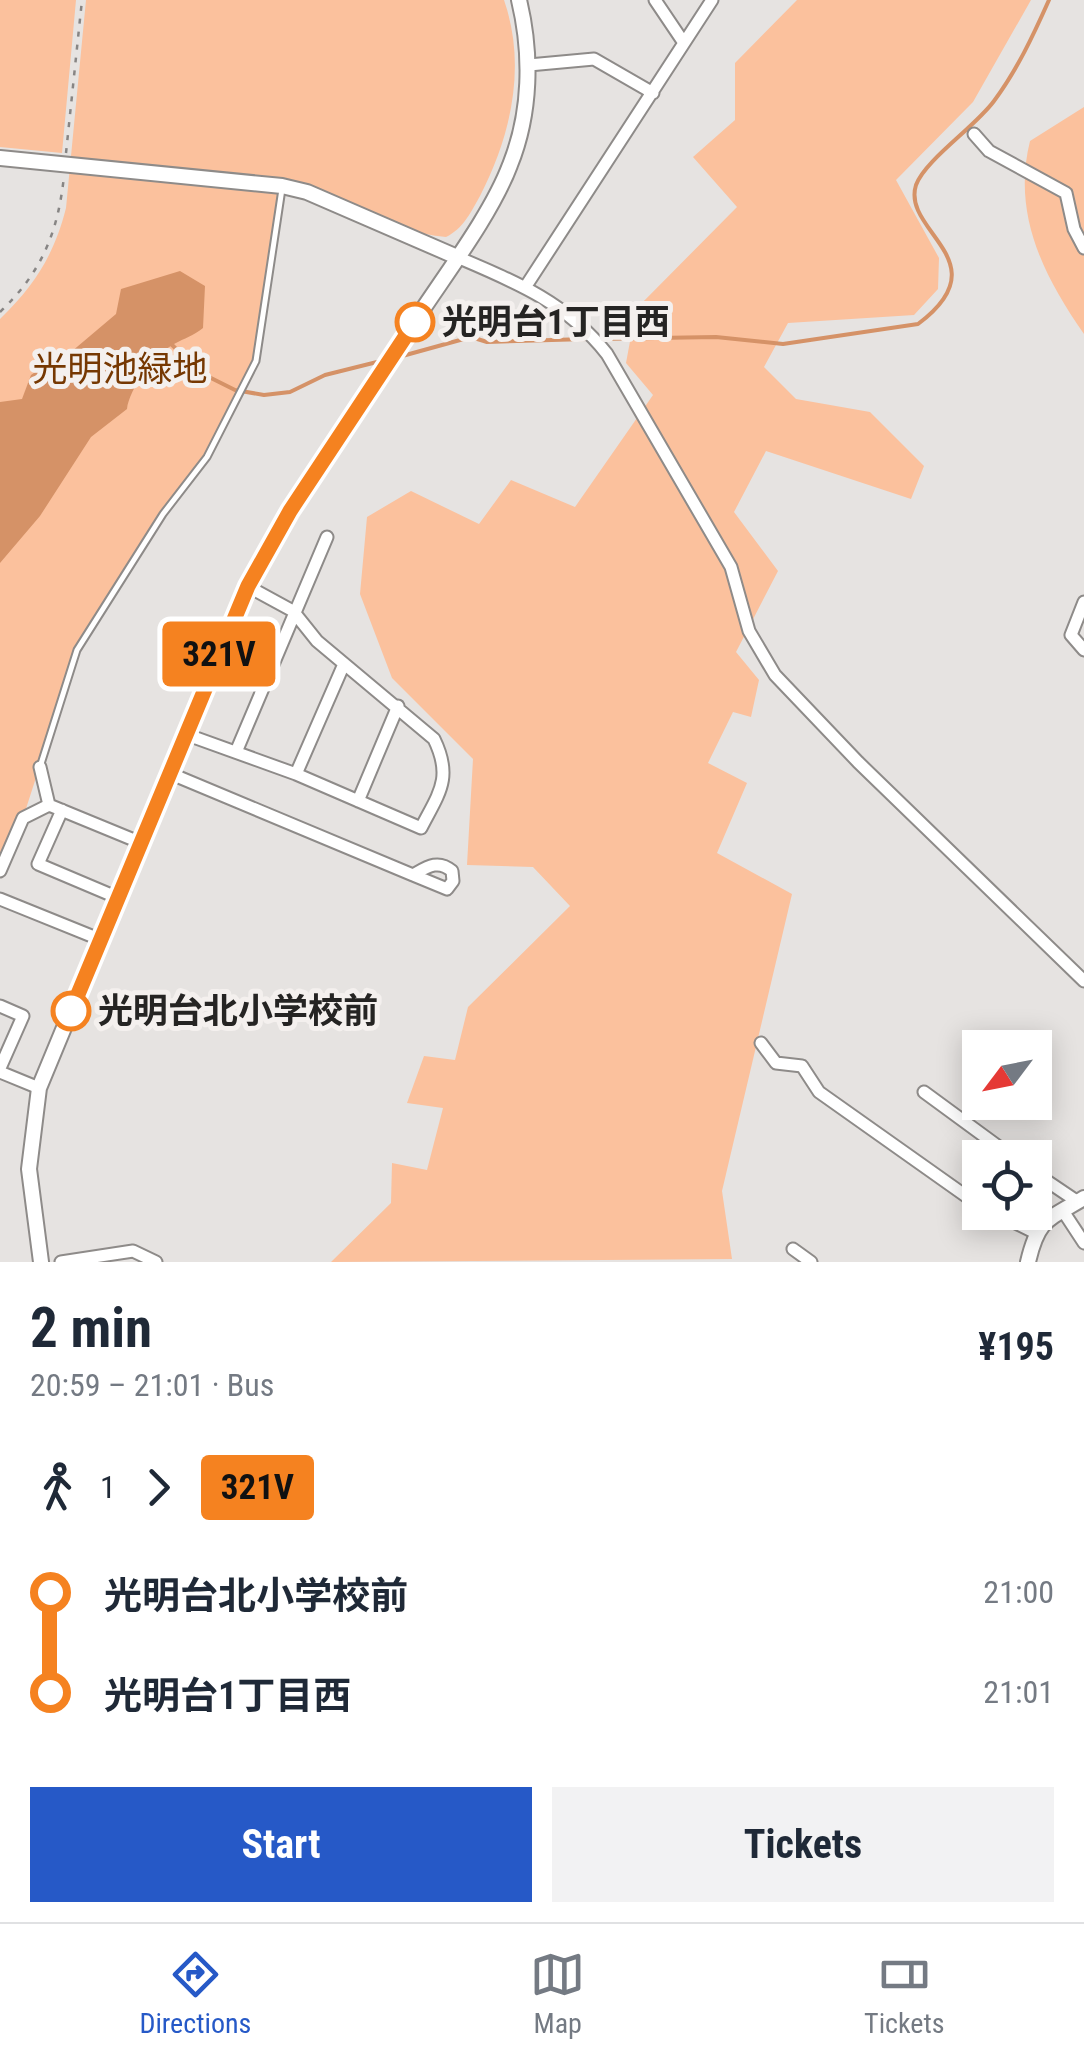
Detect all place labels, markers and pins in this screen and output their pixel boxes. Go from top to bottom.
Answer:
place label: 光明台1丁目西 [442,302,670,343]
marker: 光明台1丁目西 [396,303,434,341]
place label: 光明台北小学校前 [98,991,378,1032]
marker: 光明台北小学校前 [52,992,90,1030]

